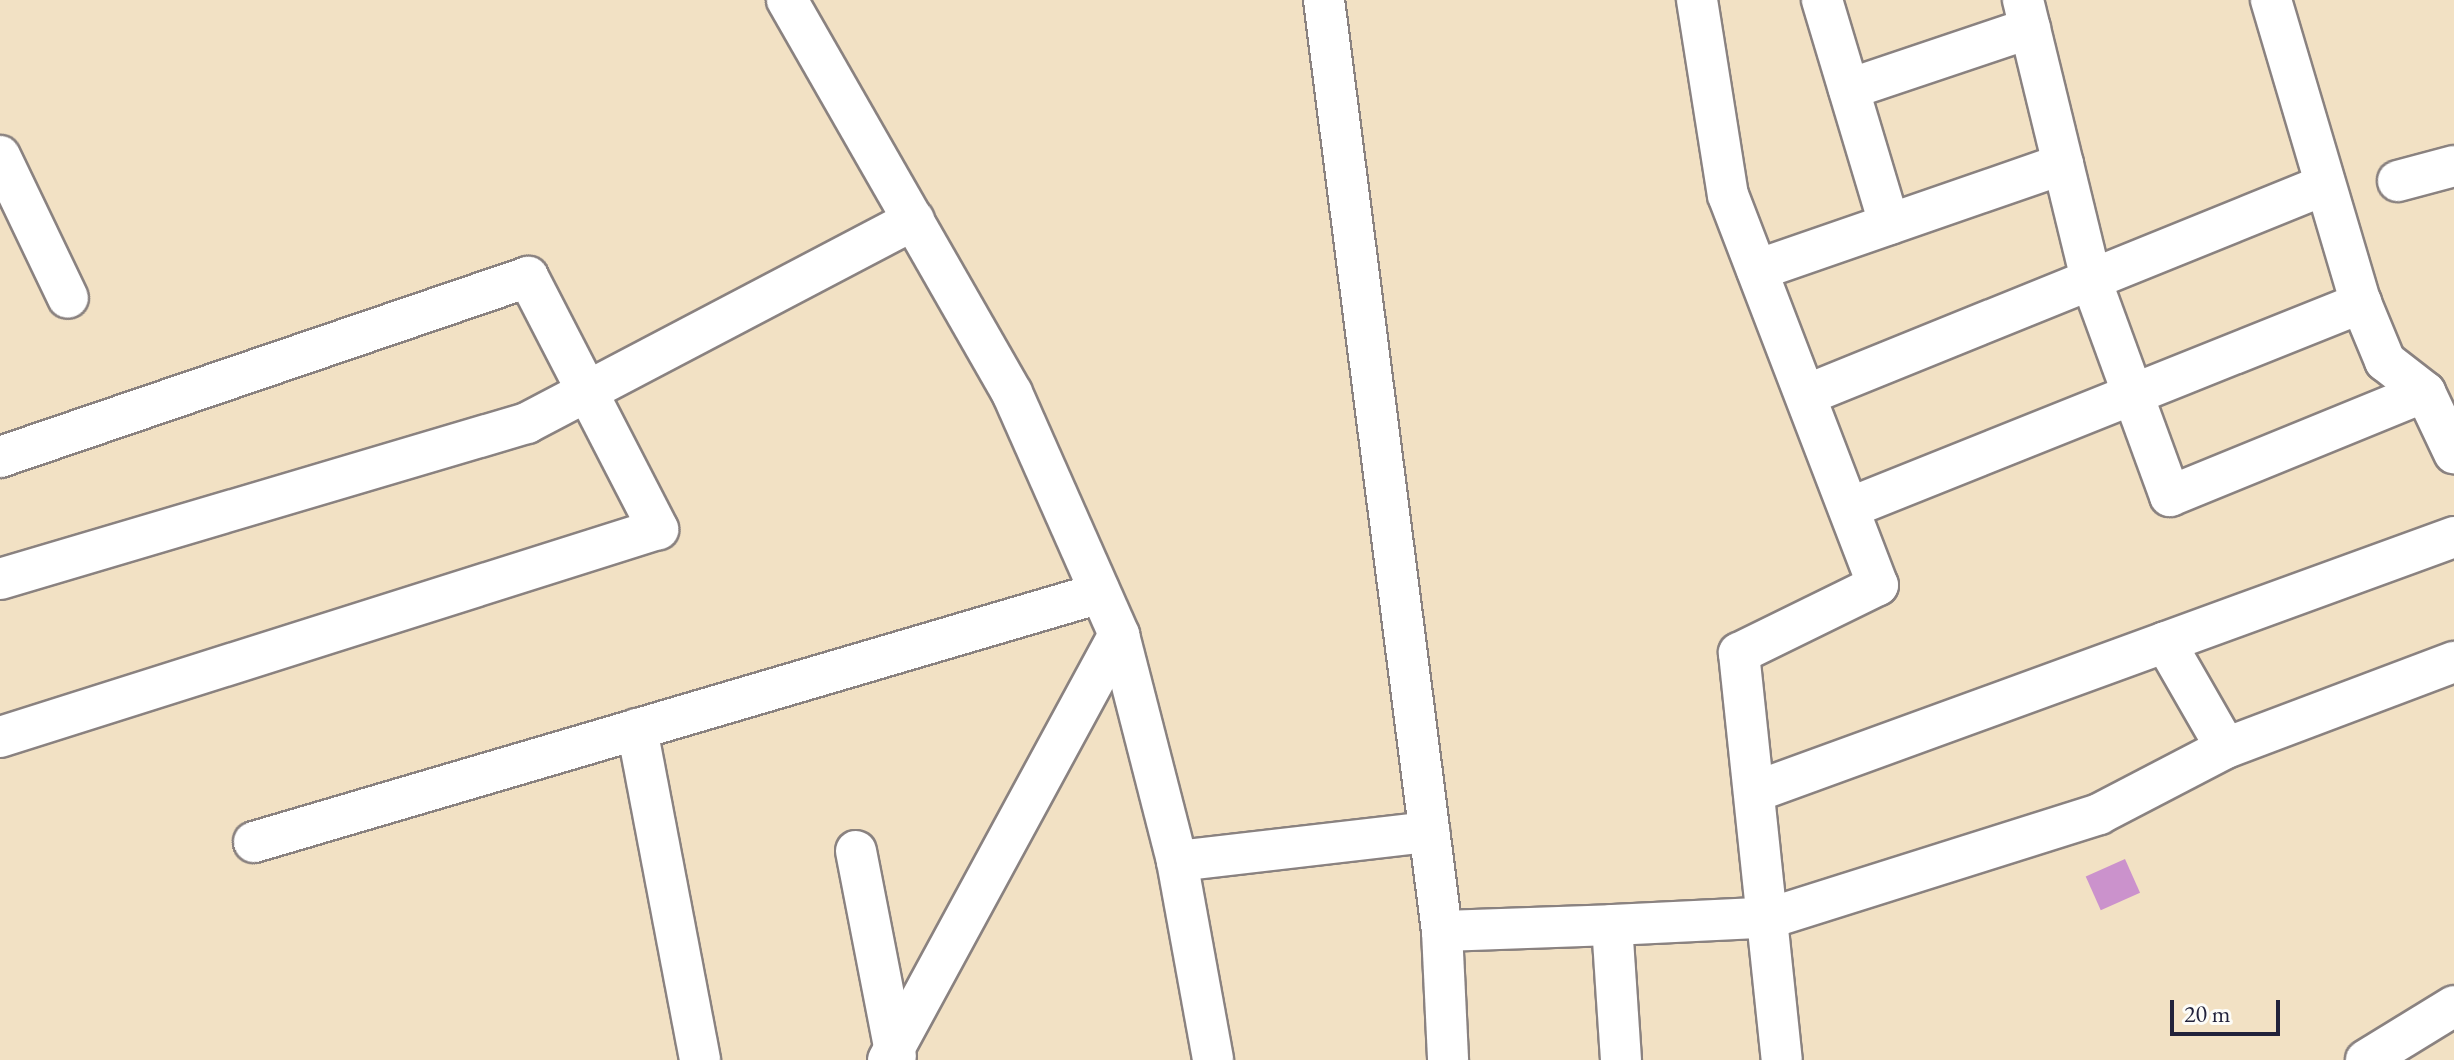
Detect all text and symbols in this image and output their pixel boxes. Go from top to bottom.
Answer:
scale bar [2174,984,2284,1034]
text: 20 m [2184,998,2231,1029]

